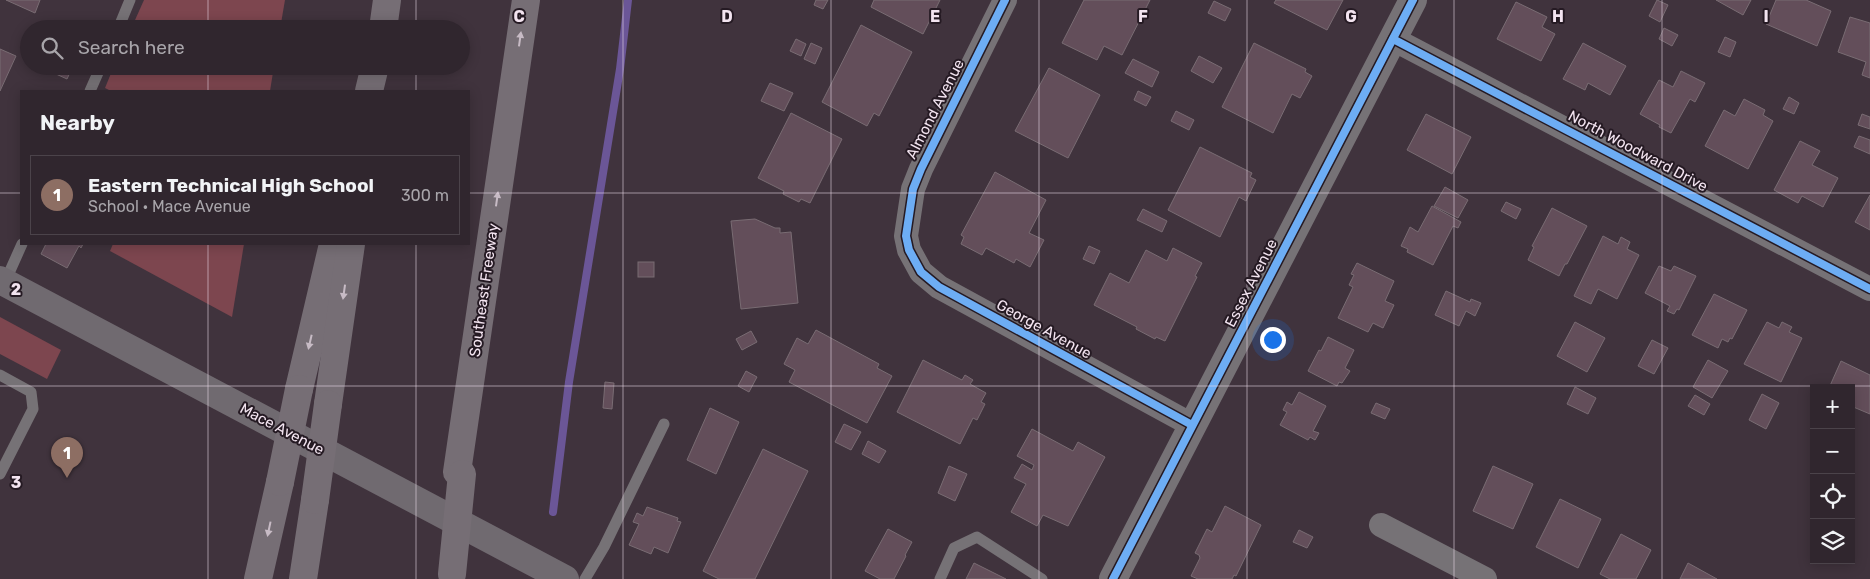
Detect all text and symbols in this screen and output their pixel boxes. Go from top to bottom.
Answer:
text: C [513,7,525,26]
text: D [721,7,733,26]
text: E [930,7,940,26]
text: F [1138,7,1148,26]
text: G [1345,7,1357,26]
text: H [1552,7,1564,26]
text: I [1763,7,1769,26]
search box [20,20,470,75]
one-way arrow [517,30,525,46]
icon: search [38,34,66,62]
text: Search here [78,36,185,59]
street label: Almond Avenue [902,56,968,162]
street label: North Woodward Drive [1565,107,1711,195]
text: Nearby [40,110,115,135]
text: Eastern Technical High School [88,174,374,197]
text: 1 [53,186,61,205]
text: 300 m [401,186,449,205]
one-way arrow [493,191,501,207]
text: School · Mace Avenue [88,197,251,216]
street label: Southeast Freeway [466,222,502,358]
street label: Essex Avenue [1221,236,1281,330]
text: 2 [11,280,21,299]
one-way arrow [340,284,348,300]
street label: George Avenue [993,295,1095,363]
your location [1260,327,1286,353]
one-way arrow [306,335,314,350]
map controls [1810,384,1855,564]
button: + [1810,384,1855,429]
street label: Mace Avenue [237,399,327,459]
button: − [1810,429,1855,474]
pin: 1 [51,437,83,478]
text: 3 [11,473,21,492]
button: locate [1810,474,1855,519]
button: layers [1810,519,1855,564]
one-way arrow [265,522,273,537]

